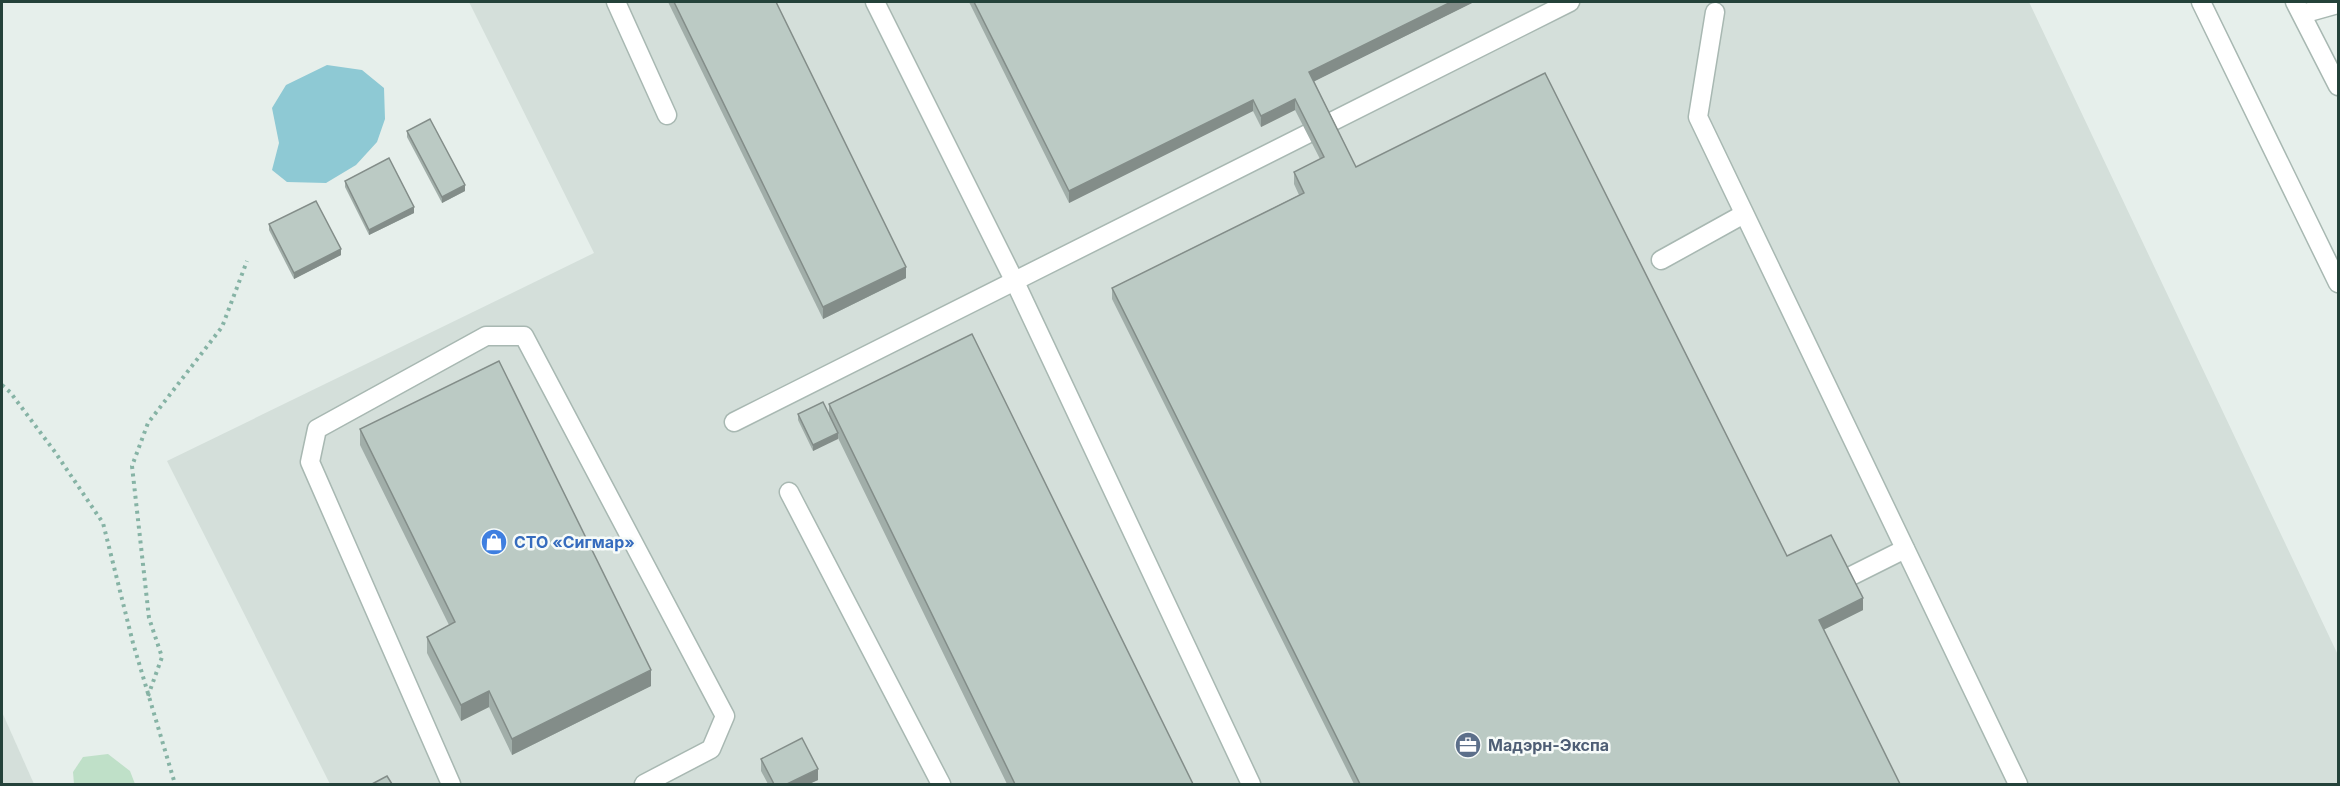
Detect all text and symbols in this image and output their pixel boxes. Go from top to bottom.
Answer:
shop icon: СТО «Сигмар» [479,527,509,557]
place label: СТО «Сигмар» [514,532,635,552]
office icon: Мадэрн-Экспа [1453,730,1483,760]
place label: Мадэрн-Экспа [1488,735,1609,755]

